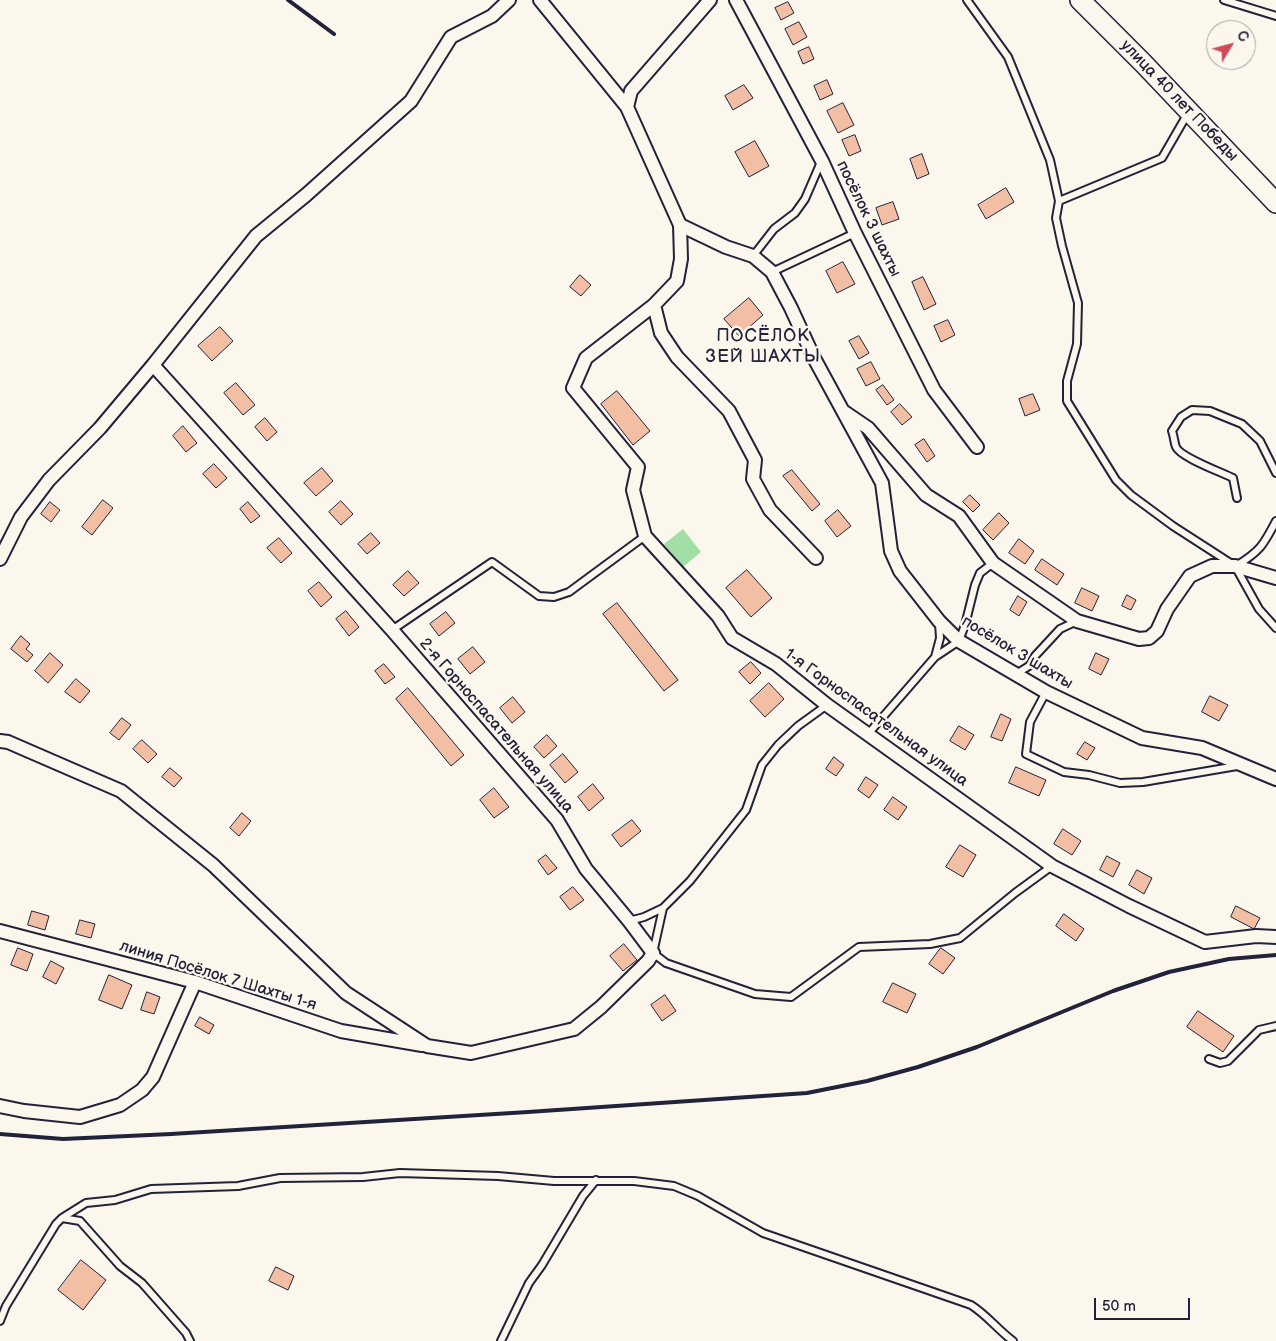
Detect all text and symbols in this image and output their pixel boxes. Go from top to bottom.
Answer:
north arrow [1206,20,1256,70]
text: С [1233,27,1252,45]
street label: улица 40 лет Победы [1116,36,1242,166]
street label: посёлок 3 шахты [832,158,904,280]
district label: ПОСЁЛОК 3ЕЙ ШАХТЫ [704,325,822,368]
street label: посёлок 3 шахты [958,612,1076,694]
street label: 2-я Горноспасательная улица [415,635,577,817]
street label: 1-я Горноспасательная улица [781,645,971,791]
street label: линия Посёлок 7 Шахты 1-я [117,937,319,1015]
scale bar [1096,1288,1192,1320]
text: 50 m [1102,1297,1136,1316]

